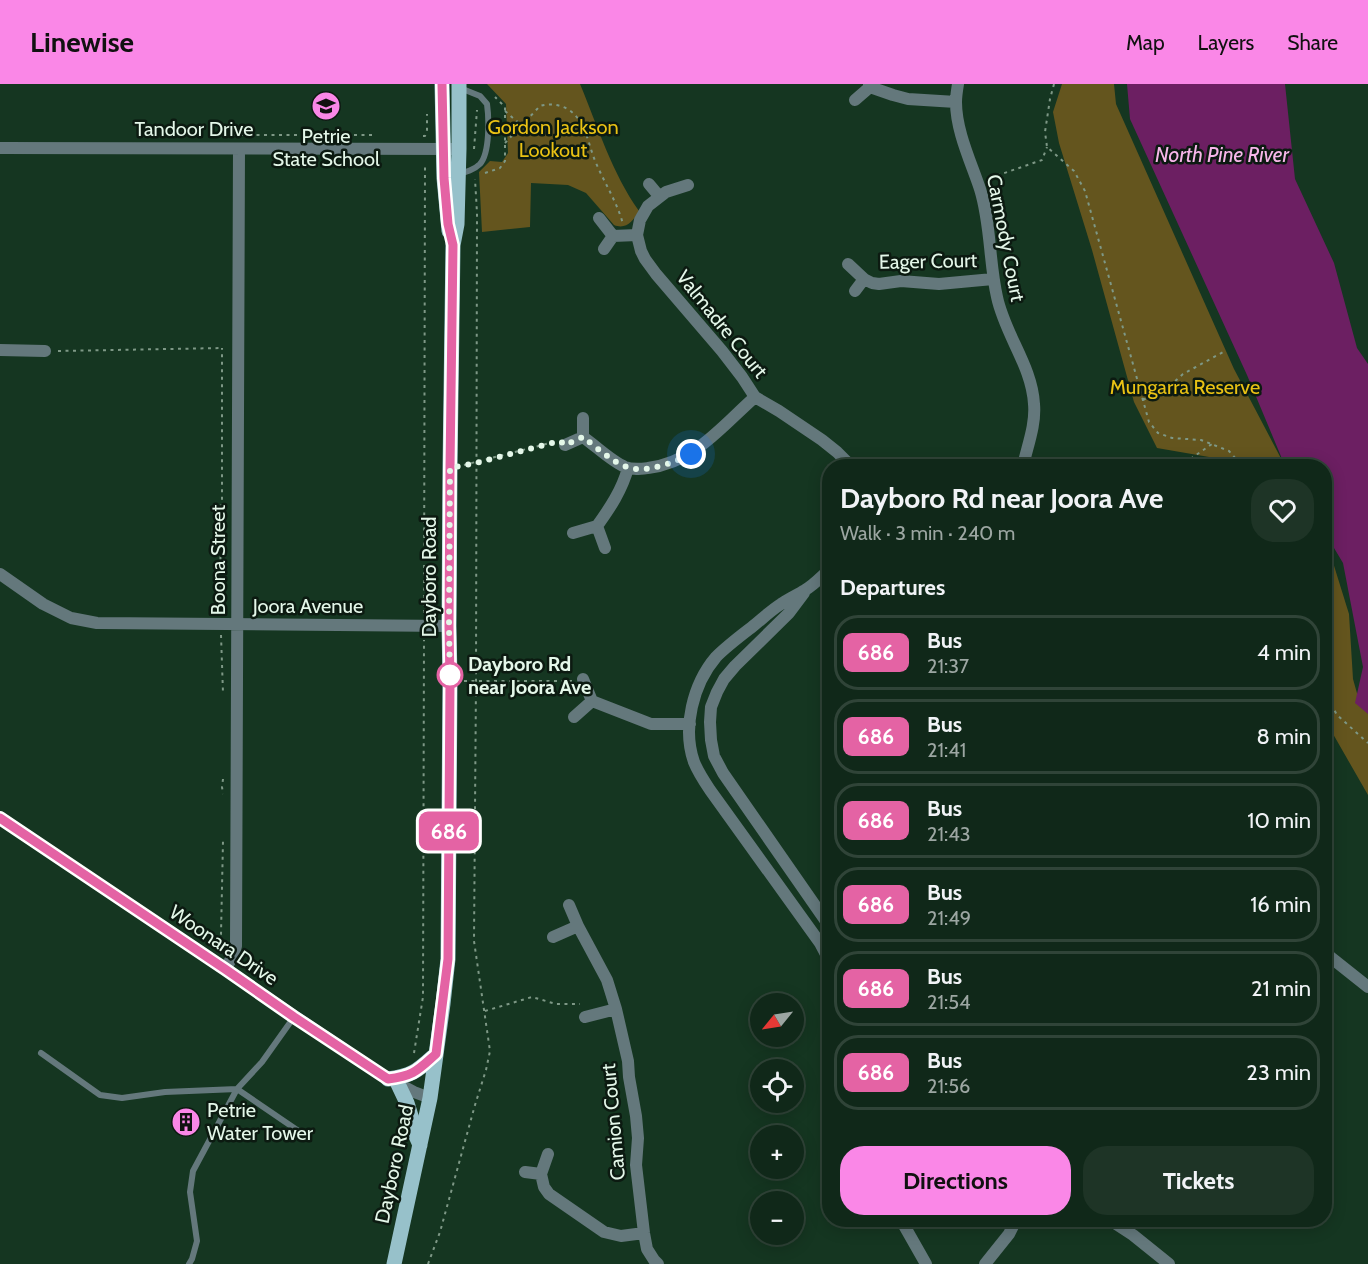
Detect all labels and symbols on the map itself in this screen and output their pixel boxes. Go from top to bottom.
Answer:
school or university icon: Petrie State School [310,90,342,122]
park label: Gordon Jackson Lookout [487,115,619,162]
street label: Tandoor Drive [135,117,254,141]
place label: Petrie State School [272,124,380,171]
water label: North Pine River [1155,142,1290,167]
street label: Carmody Court [982,172,1030,304]
street label: Eager Court [879,248,978,274]
street label: Valmadre Court [671,265,773,383]
park label: Mungarra Reserve [1110,375,1260,399]
your location [676,439,706,469]
street label: Boona Street [206,504,230,615]
street label: Dayboro Road [417,517,441,637]
street label: Joora Avenue [252,594,363,618]
place label: Dayboro Rd near Joora Ave [468,652,591,699]
marker: Dayboro Rd near Joora Ave [437,662,463,688]
line badge: 686 [414,812,484,850]
street label: Woonara Drive [165,900,283,990]
north arrow [750,993,804,1047]
street label: Camion Court [596,1062,630,1181]
place label: Petrie Water Tower [207,1098,314,1145]
street label: Dayboro Road [370,1102,418,1226]
building icon: Petrie Water Tower [170,1106,202,1138]

